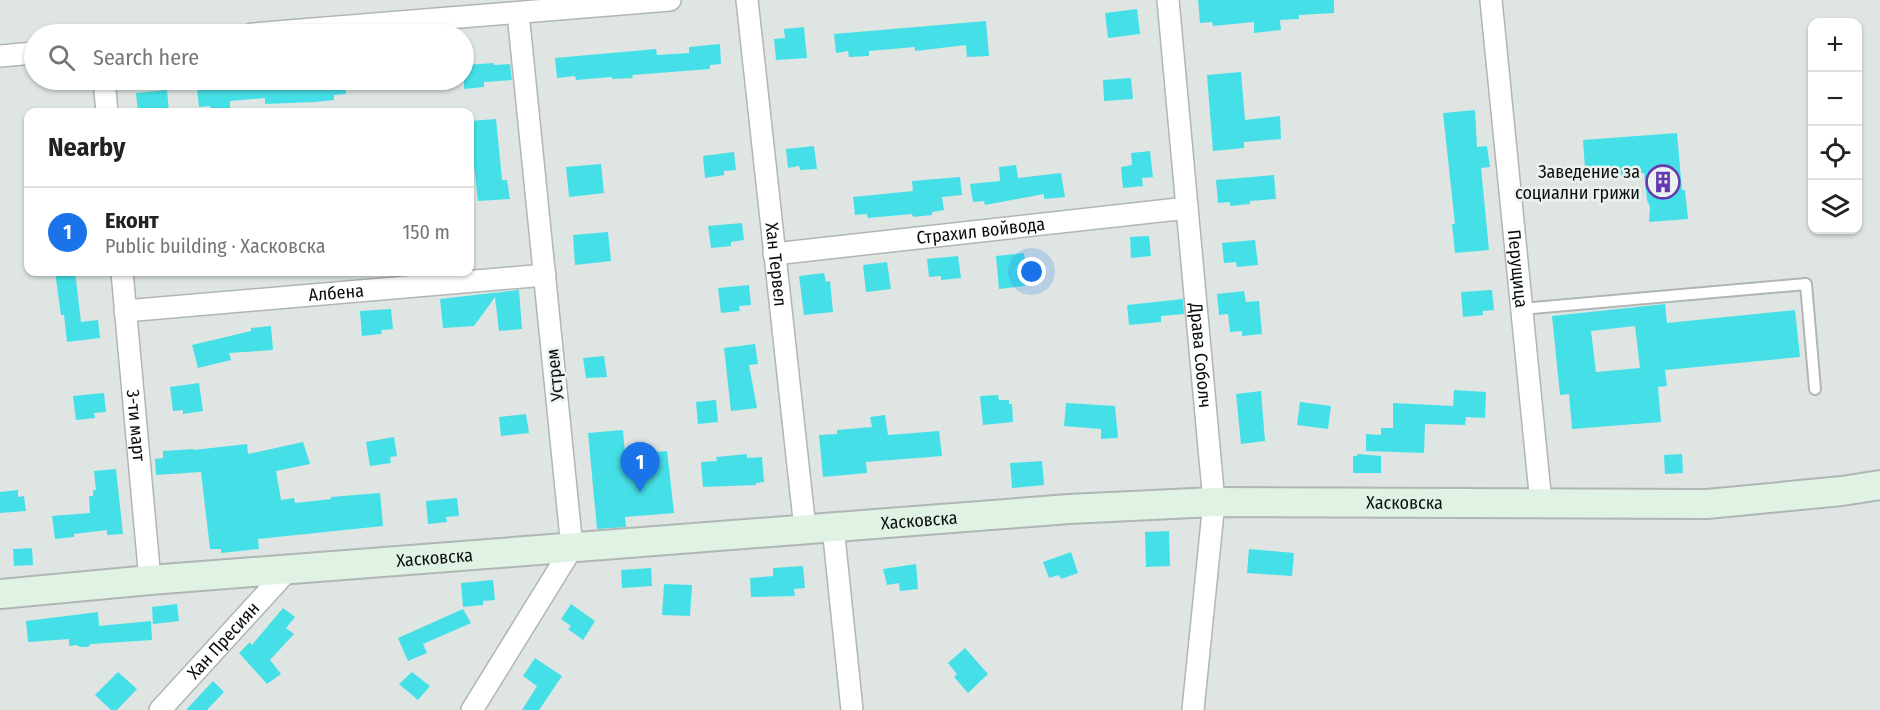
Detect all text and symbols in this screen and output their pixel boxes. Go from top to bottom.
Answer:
map controls [1808,18,1862,234]
button: + [1808,18,1862,72]
search box [24,24,474,90]
icon: search [45,41,78,74]
text: Search here [93,44,199,71]
button: − [1808,72,1862,126]
button: locate [1808,126,1862,180]
text: Nearby [48,132,125,163]
place label: Заведение за социални грижи [1515,161,1640,204]
building icon: Заведение за социални грижи [1645,164,1681,200]
button: layers [1808,180,1862,234]
text: Еконт [105,207,159,234]
street label: Страхил войвода [915,213,1046,249]
text: 1 [63,220,72,244]
text: 150 m [403,220,450,244]
street label: Хан Тервел [760,221,792,307]
street label: Перущица [1503,229,1533,309]
text: Public building · Хасковска [105,234,325,258]
your location [1017,257,1046,286]
street label: Албена [308,280,365,306]
street label: Драва Соболч [1185,301,1216,409]
street label: Устрем [541,348,569,403]
street label: 3-ти март [122,389,150,463]
pin: 1 [620,442,660,492]
street label: Хасковска [1366,492,1443,514]
street label: Хасковска [880,507,958,535]
street label: Хасковска [395,544,474,572]
street label: Хан Пресиян [183,598,264,684]

